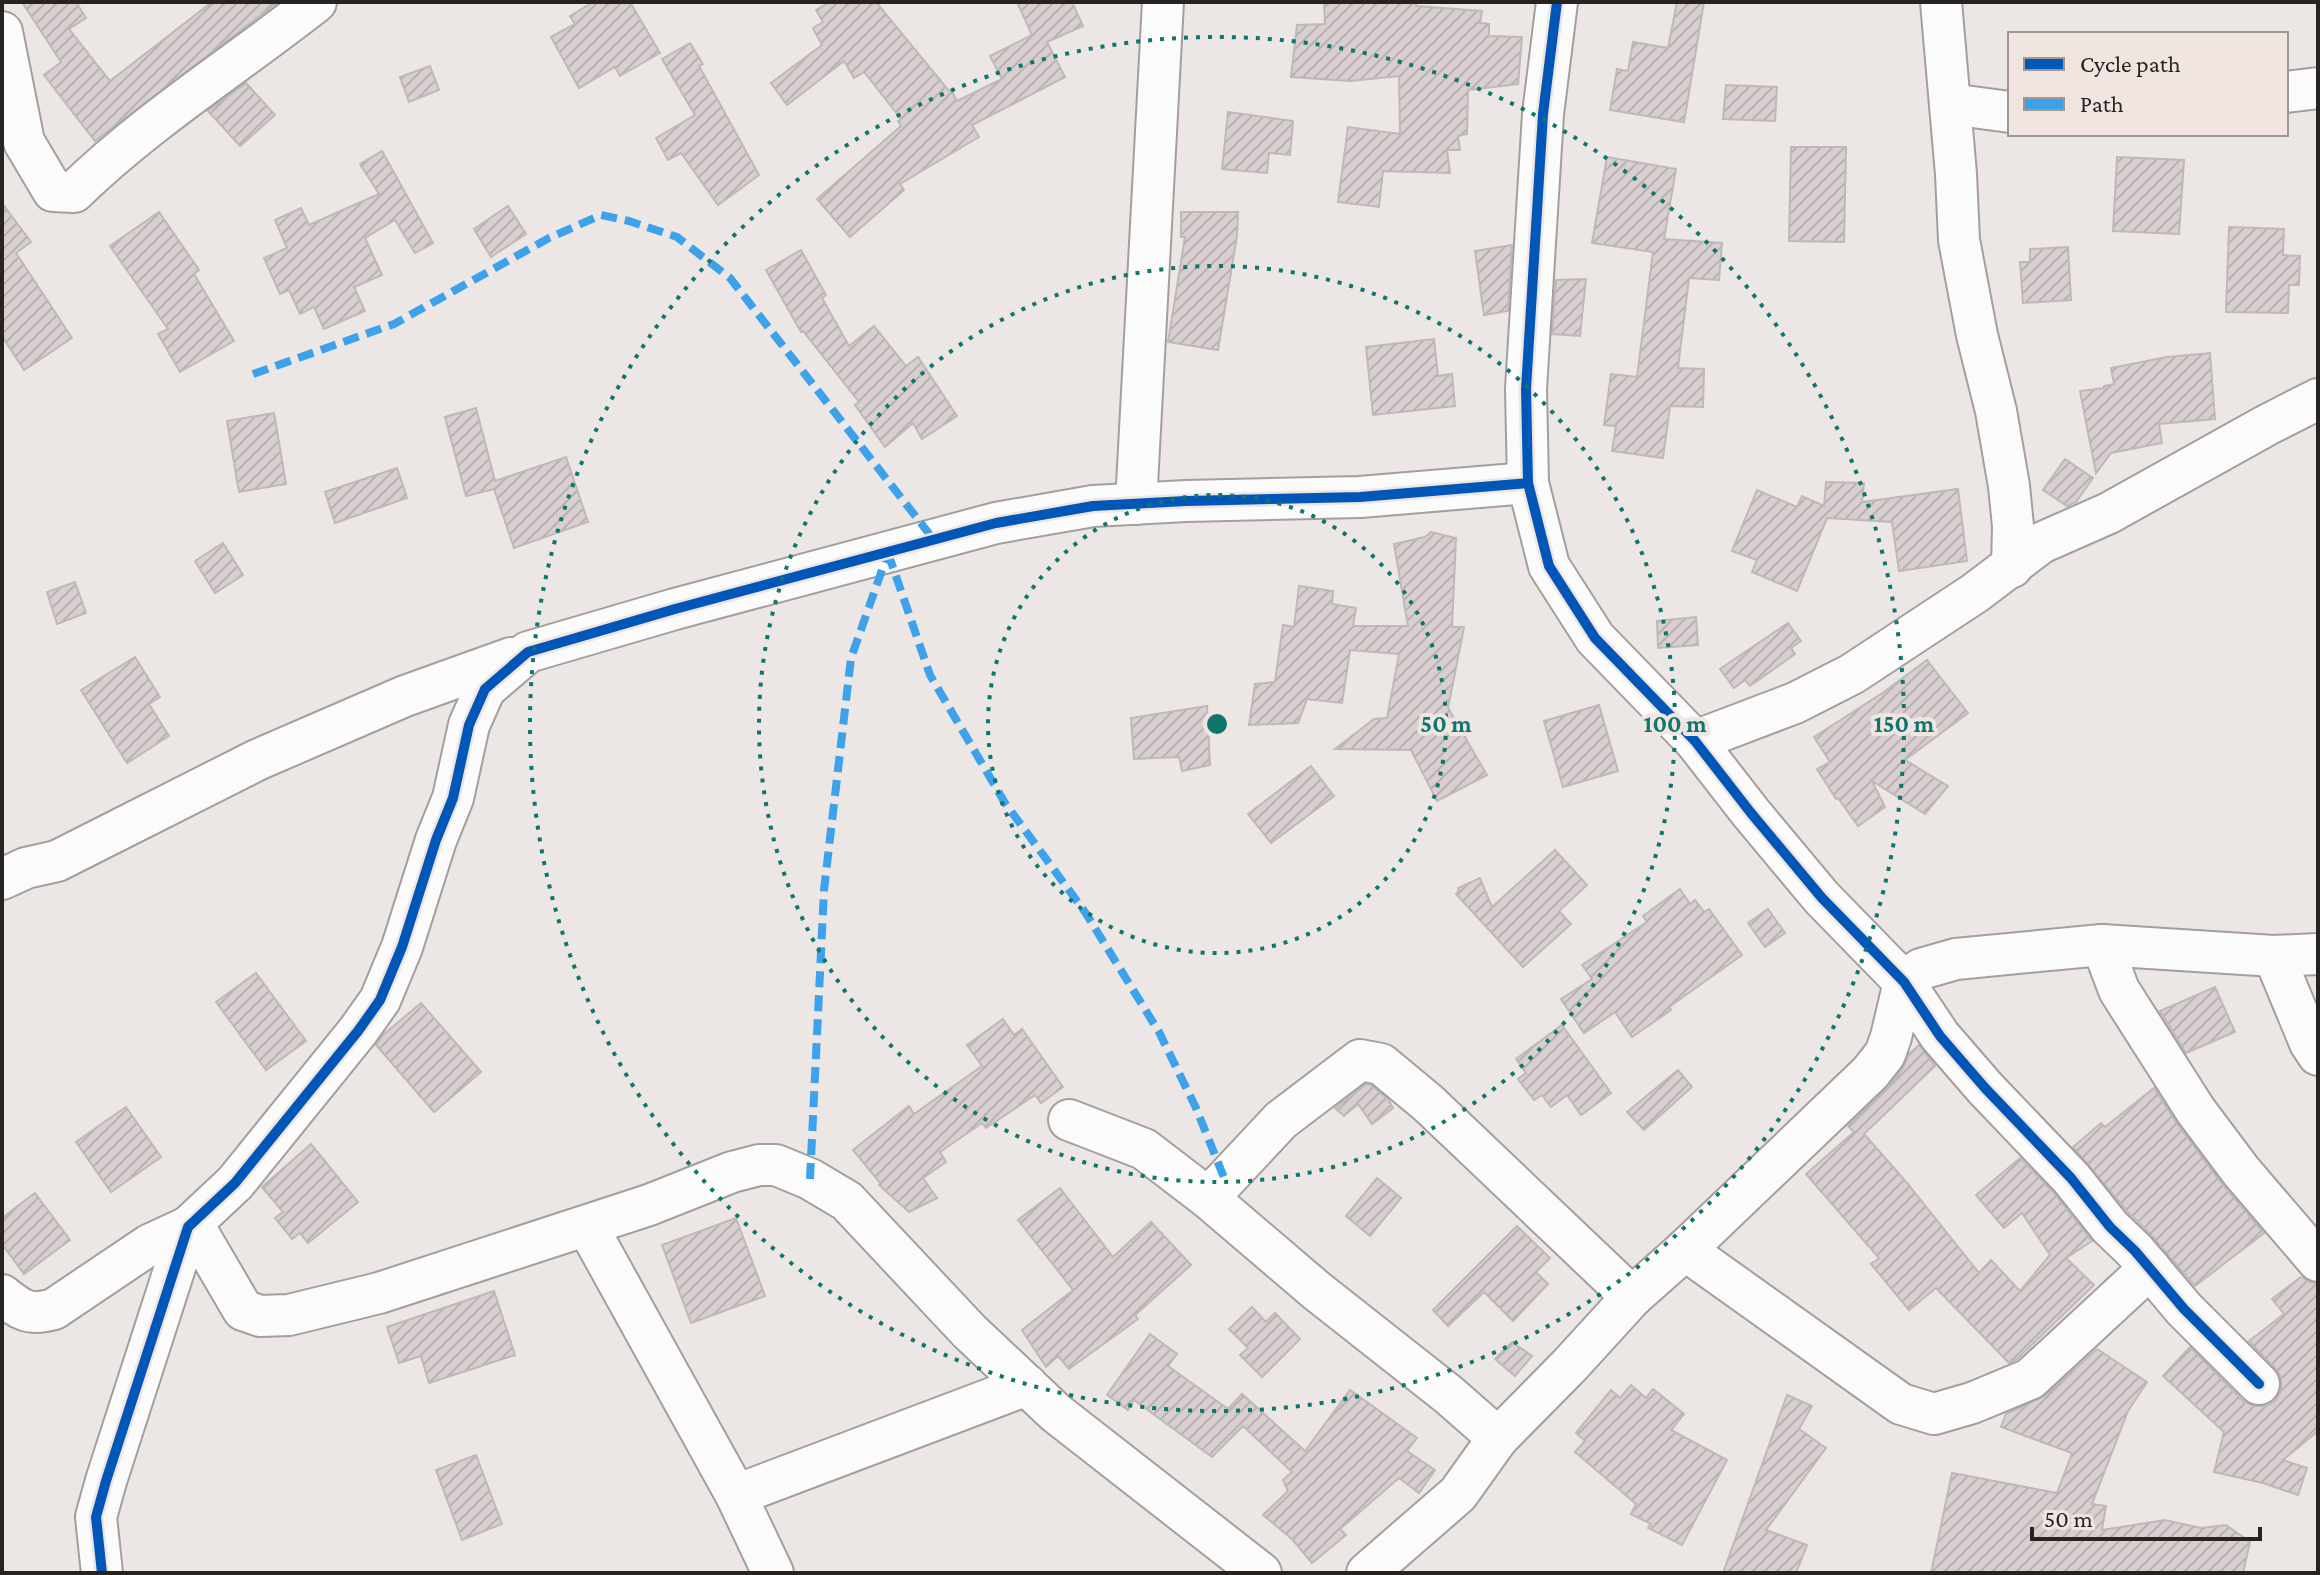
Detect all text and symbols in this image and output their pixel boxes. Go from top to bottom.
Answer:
legend [2008,32,2288,136]
text: Cycle path [2080,50,2181,77]
text: Path [2080,90,2124,117]
centre of rings [1203,710,1231,738]
text: 50 m [1420,710,1472,737]
text: 100 m [1643,710,1707,737]
text: 150 m [1874,710,1935,737]
scale bar [2032,1491,2260,1541]
text: 50 m [2044,1505,2093,1532]

